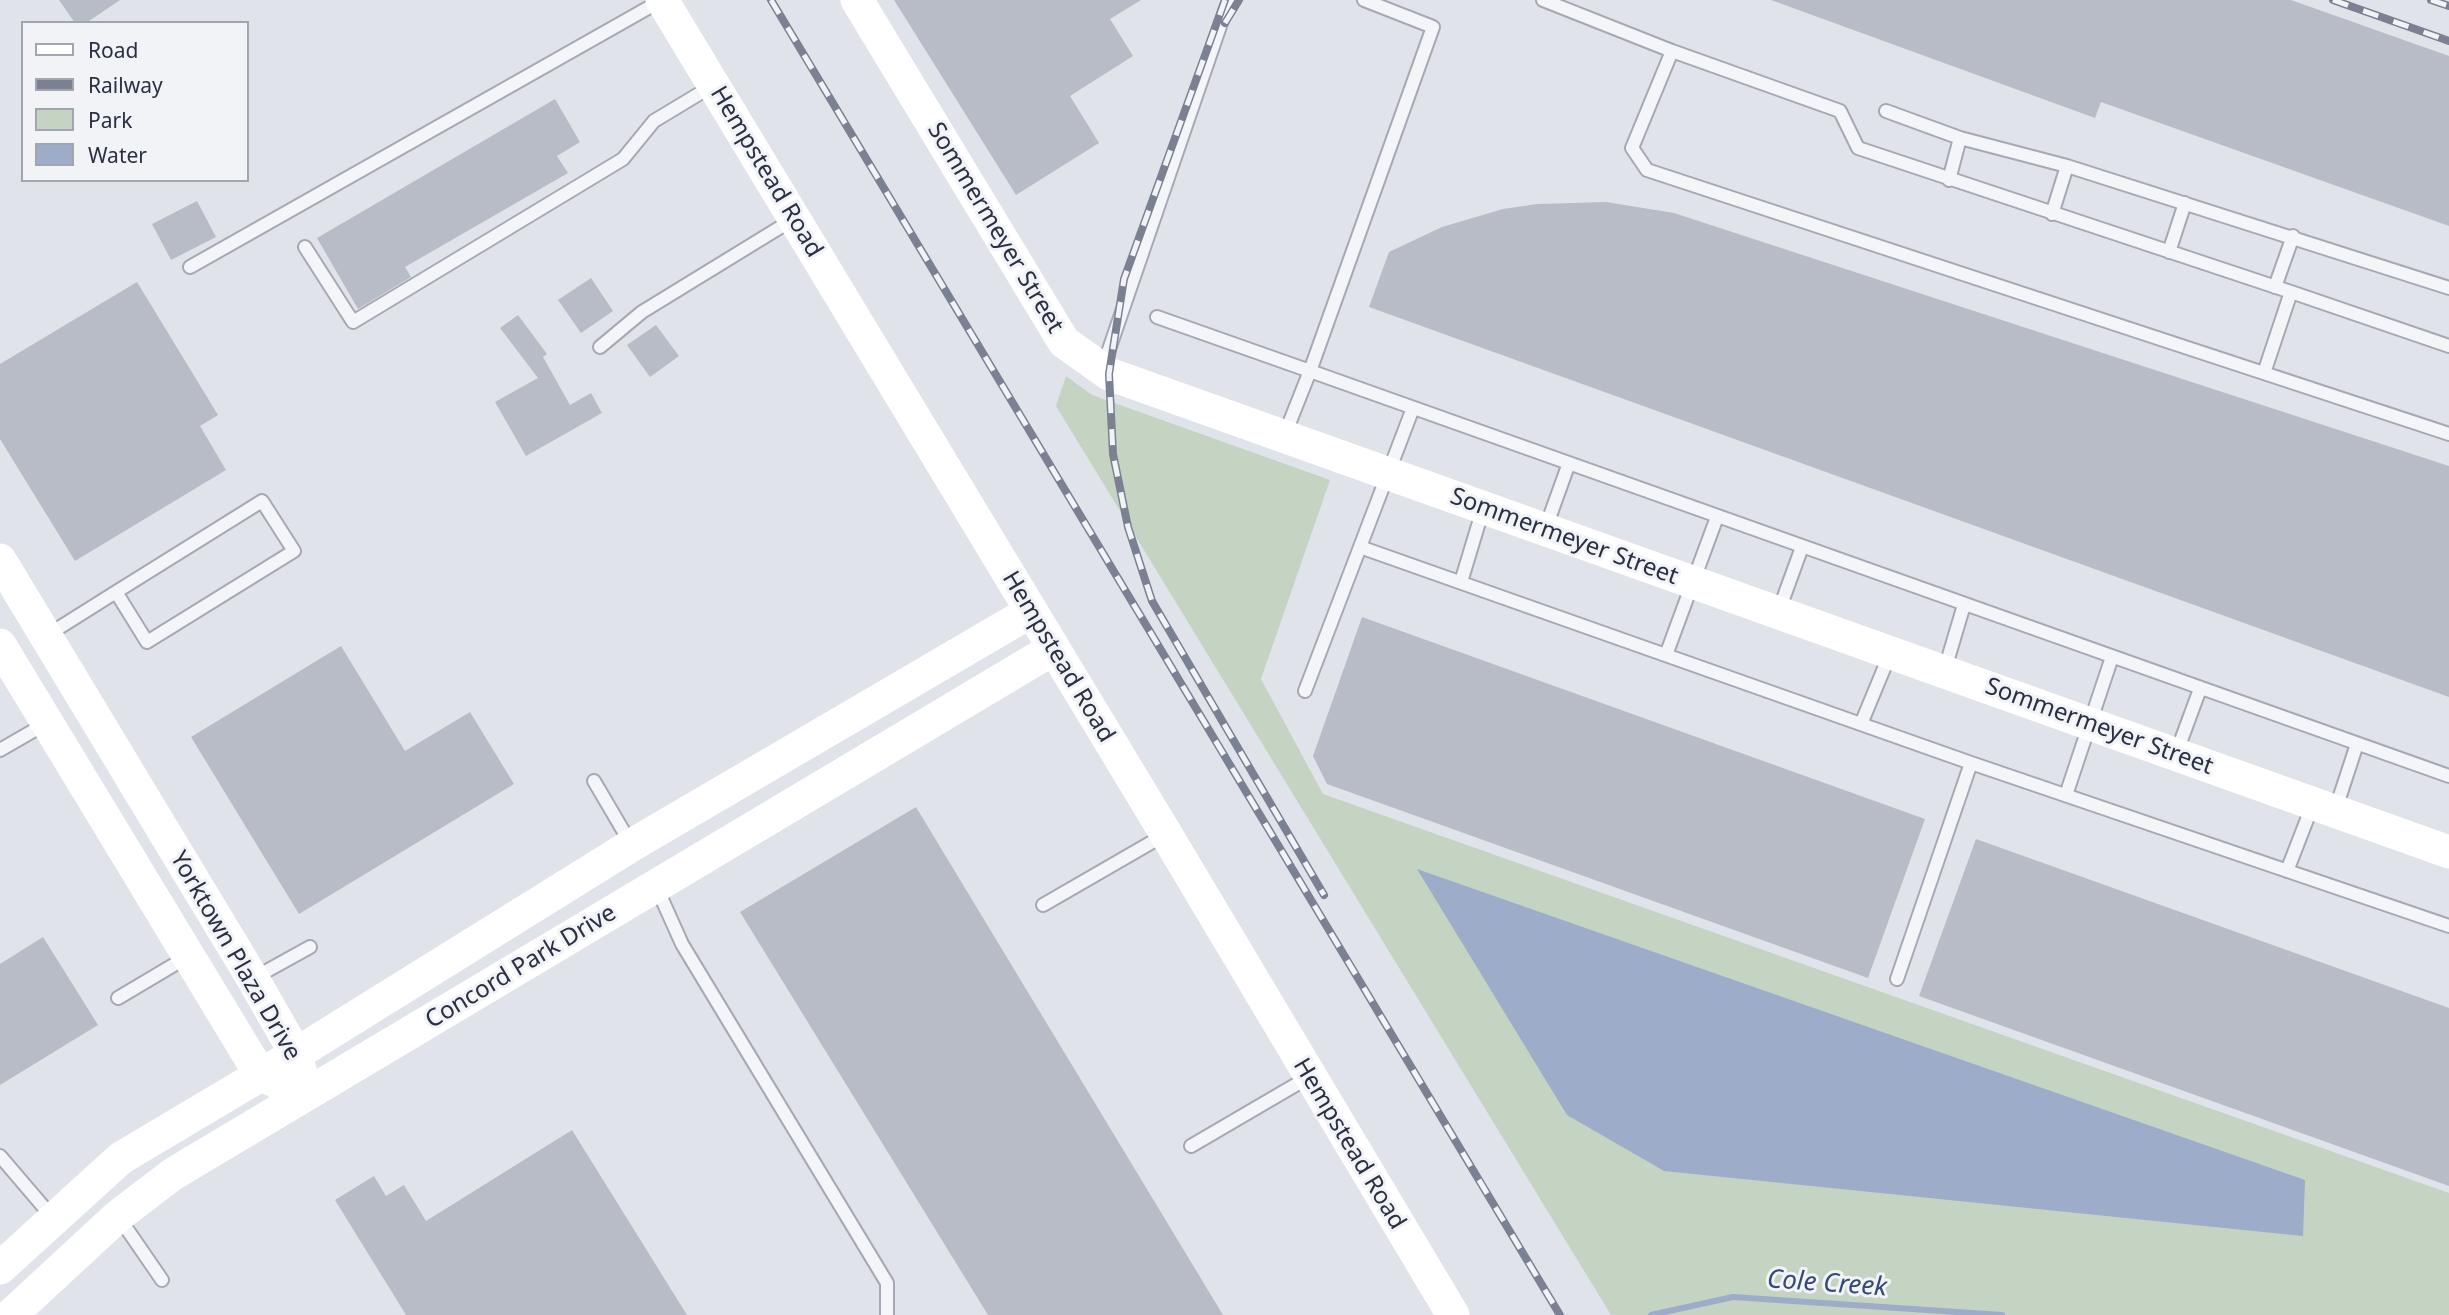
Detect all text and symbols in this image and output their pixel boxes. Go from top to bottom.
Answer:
legend [21,21,248,182]
text: Road [88,36,138,64]
text: Railway [88,71,163,99]
street label: Hempstead Road [704,81,828,263]
text: Park [88,106,132,134]
street label: Sommermeyer Street [921,118,1069,338]
text: Water [88,141,147,169]
street label: Sommermeyer Street [1446,482,1682,592]
street label: Hempstead Road [996,566,1120,748]
street label: Sommermeyer Street [1981,672,2217,782]
street label: Yorktown Plaza Drive [163,846,307,1066]
street label: Concord Park Drive [420,899,622,1035]
street label: Hempstead Road [1287,1053,1411,1235]
water label: Cole Creek [1766,1264,1888,1304]

